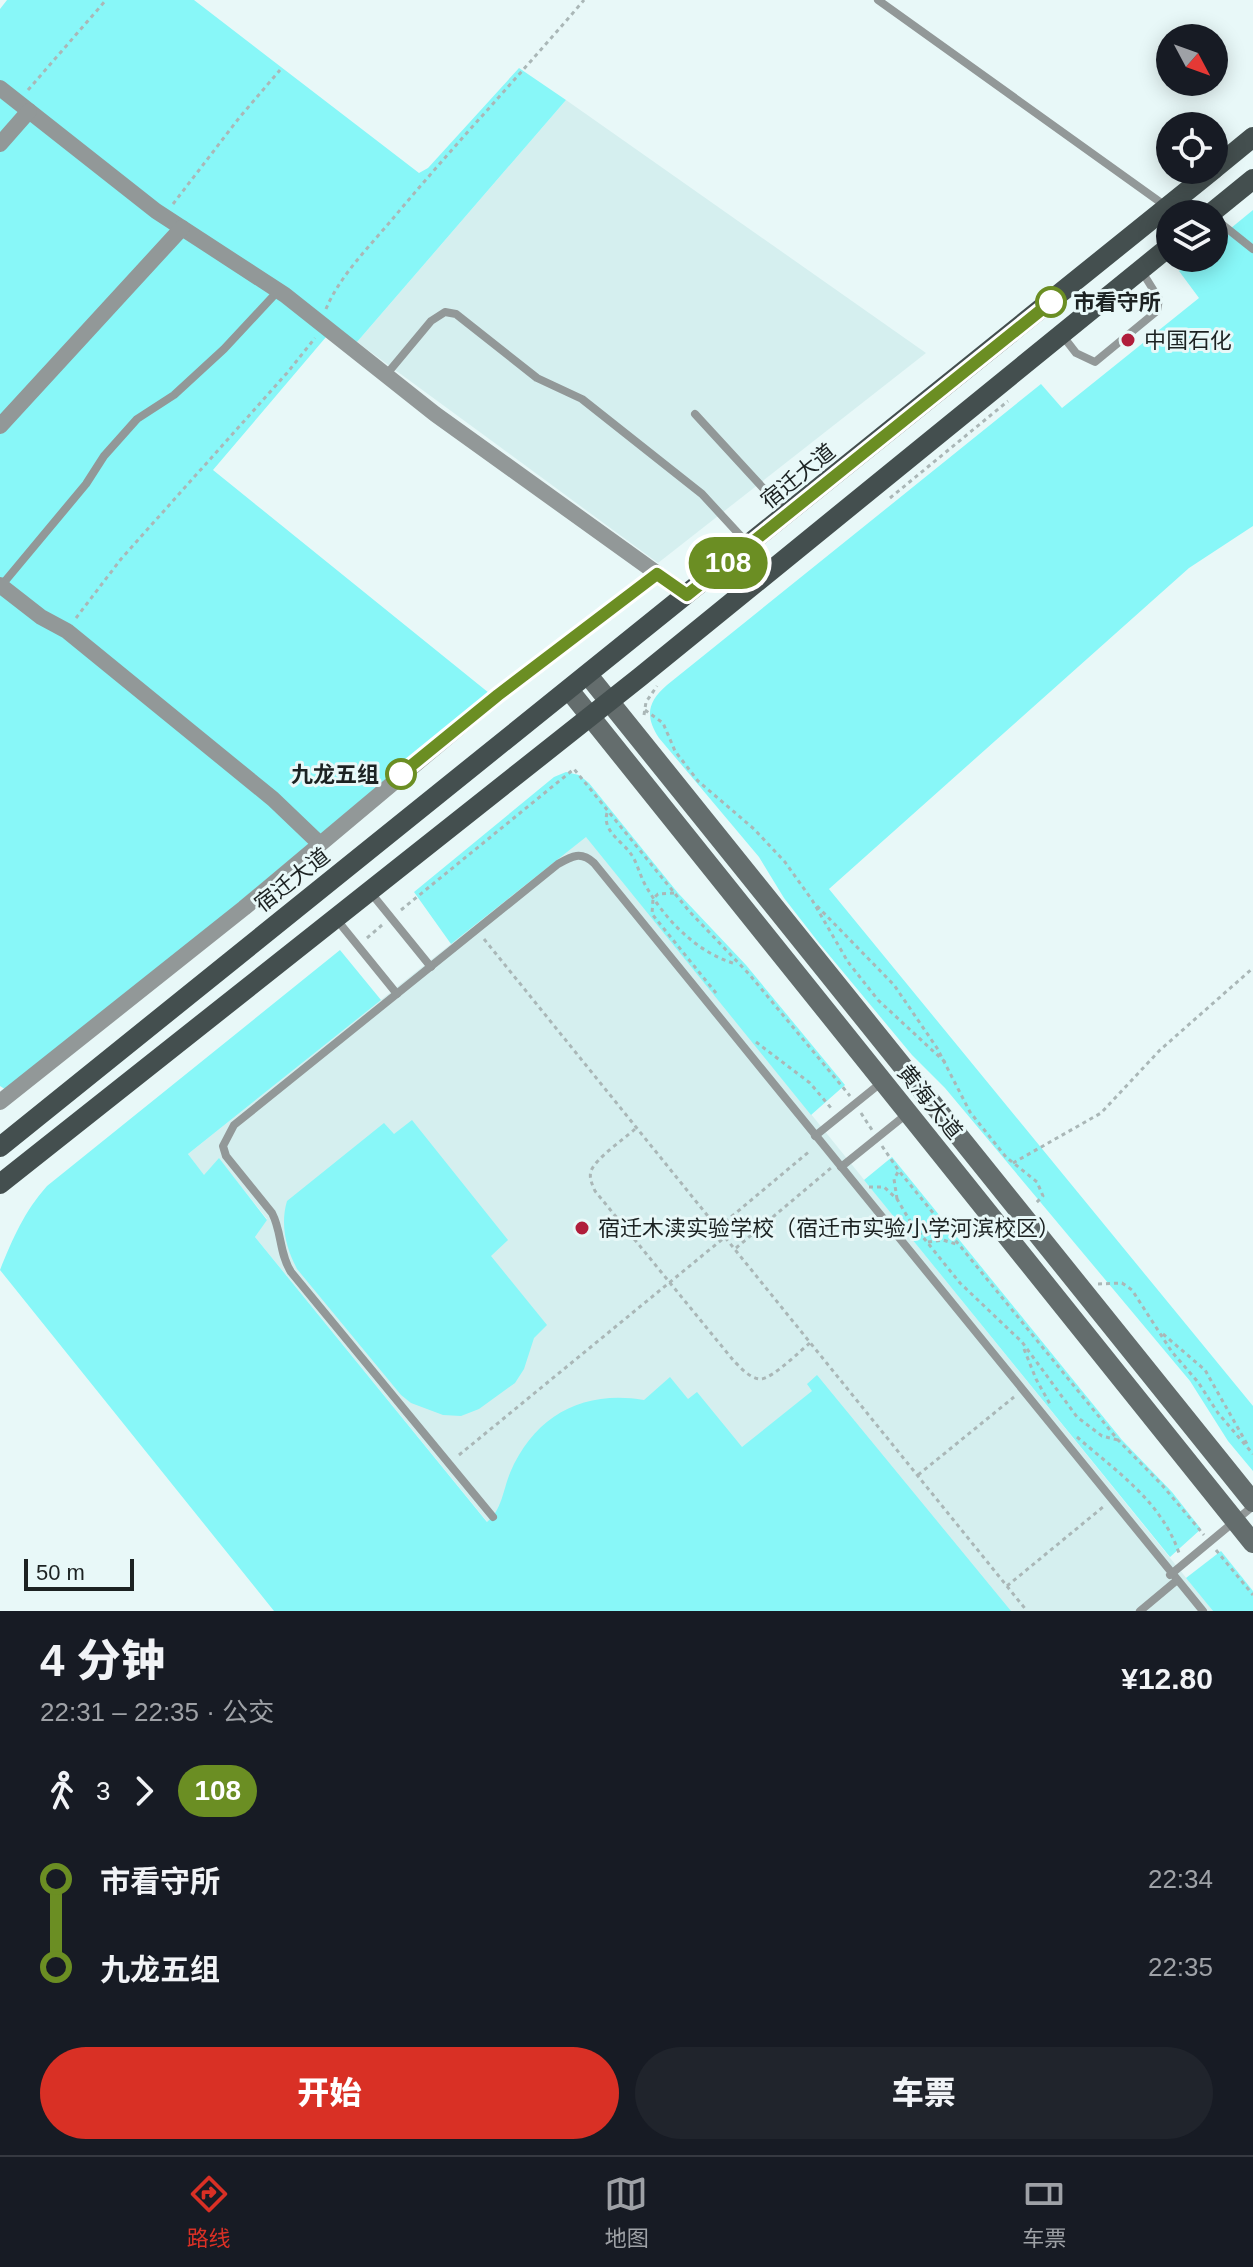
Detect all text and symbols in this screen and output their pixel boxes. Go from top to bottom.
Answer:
north arrow [1156,24,1228,96]
map controls [1156,24,1228,272]
button: locate [1156,112,1228,184]
button: layers [1156,200,1228,272]
marker: 市看守所 [1036,287,1066,317]
place label: 市看守所 [1073,290,1161,315]
place label: 中国石化 [1144,328,1232,353]
marker: 中国石化 [1119,331,1137,349]
street label: 宿迁大道 [756,439,840,513]
line badge: 108 [682,537,774,589]
text: 108 [705,547,751,578]
marker: 九龙五组 [386,759,416,789]
place label: 九龙五组 [291,762,379,787]
street label: 宿迁大道 [250,843,334,917]
street label: 黄海大道 [893,1060,967,1144]
place label: 宿迁木渎实验学校（宿迁市实验小学河滨校区） [598,1216,1060,1241]
marker: 宿迁木渎实验学校（宿迁市实验小学河滨校区） [573,1219,591,1237]
scale bar [24,1555,134,1591]
text: 50 m [36,1560,85,1585]
text: 4 分钟 [40,1636,165,1685]
text: ¥12.80 [1121,1662,1213,1695]
text: 22:31 – 22:35 · 公交 [40,1697,274,1727]
icon: walk [40,1769,84,1813]
icon: forward [122,1769,166,1813]
text: 108 [194,1775,241,1806]
text: 3 [96,1776,110,1806]
text: 22:34 [1148,1864,1213,1894]
text: 市看守所 [100,1865,220,1898]
text: 22:35 [1148,1952,1213,1982]
text: 九龙五组 [100,1953,220,1986]
button: 开始 [40,2047,619,2139]
button: 车票 [635,2047,1213,2139]
tab: 路线 [187,2172,231,2252]
tab: 地图 [604,2172,648,2252]
tab: 车票 [1022,2172,1066,2252]

